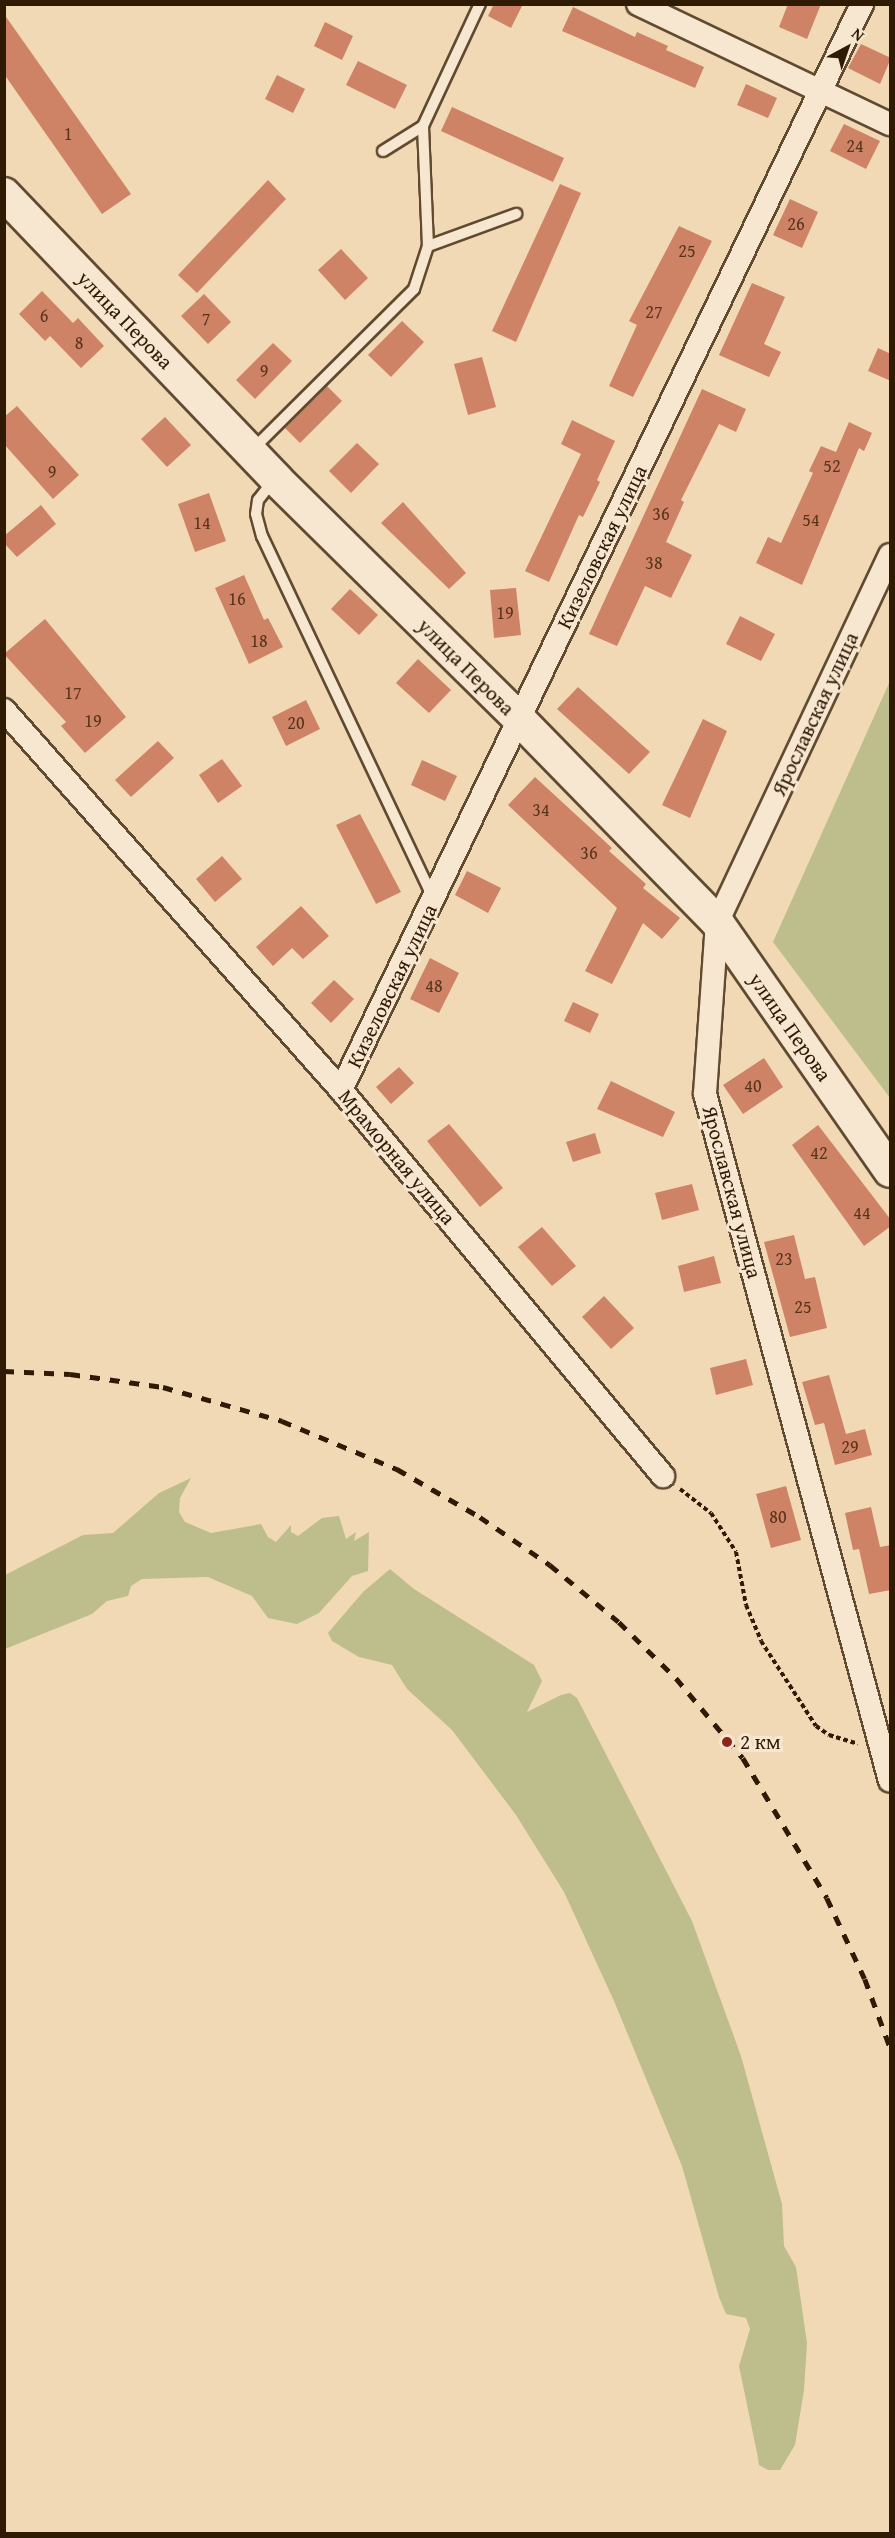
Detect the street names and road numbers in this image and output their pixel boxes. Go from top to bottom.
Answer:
street label: улица Перова [72,266,178,374]
street label: Кизеловская улица [551,461,653,633]
street label: улица Перова [412,613,520,721]
street label: Ярославская улица [766,628,864,800]
street label: Кизеловская улица [341,900,443,1072]
street label: улица Перова [743,968,837,1086]
street label: Мраморная улица [333,1084,461,1230]
street label: Ярославская улица [697,1103,767,1281]

